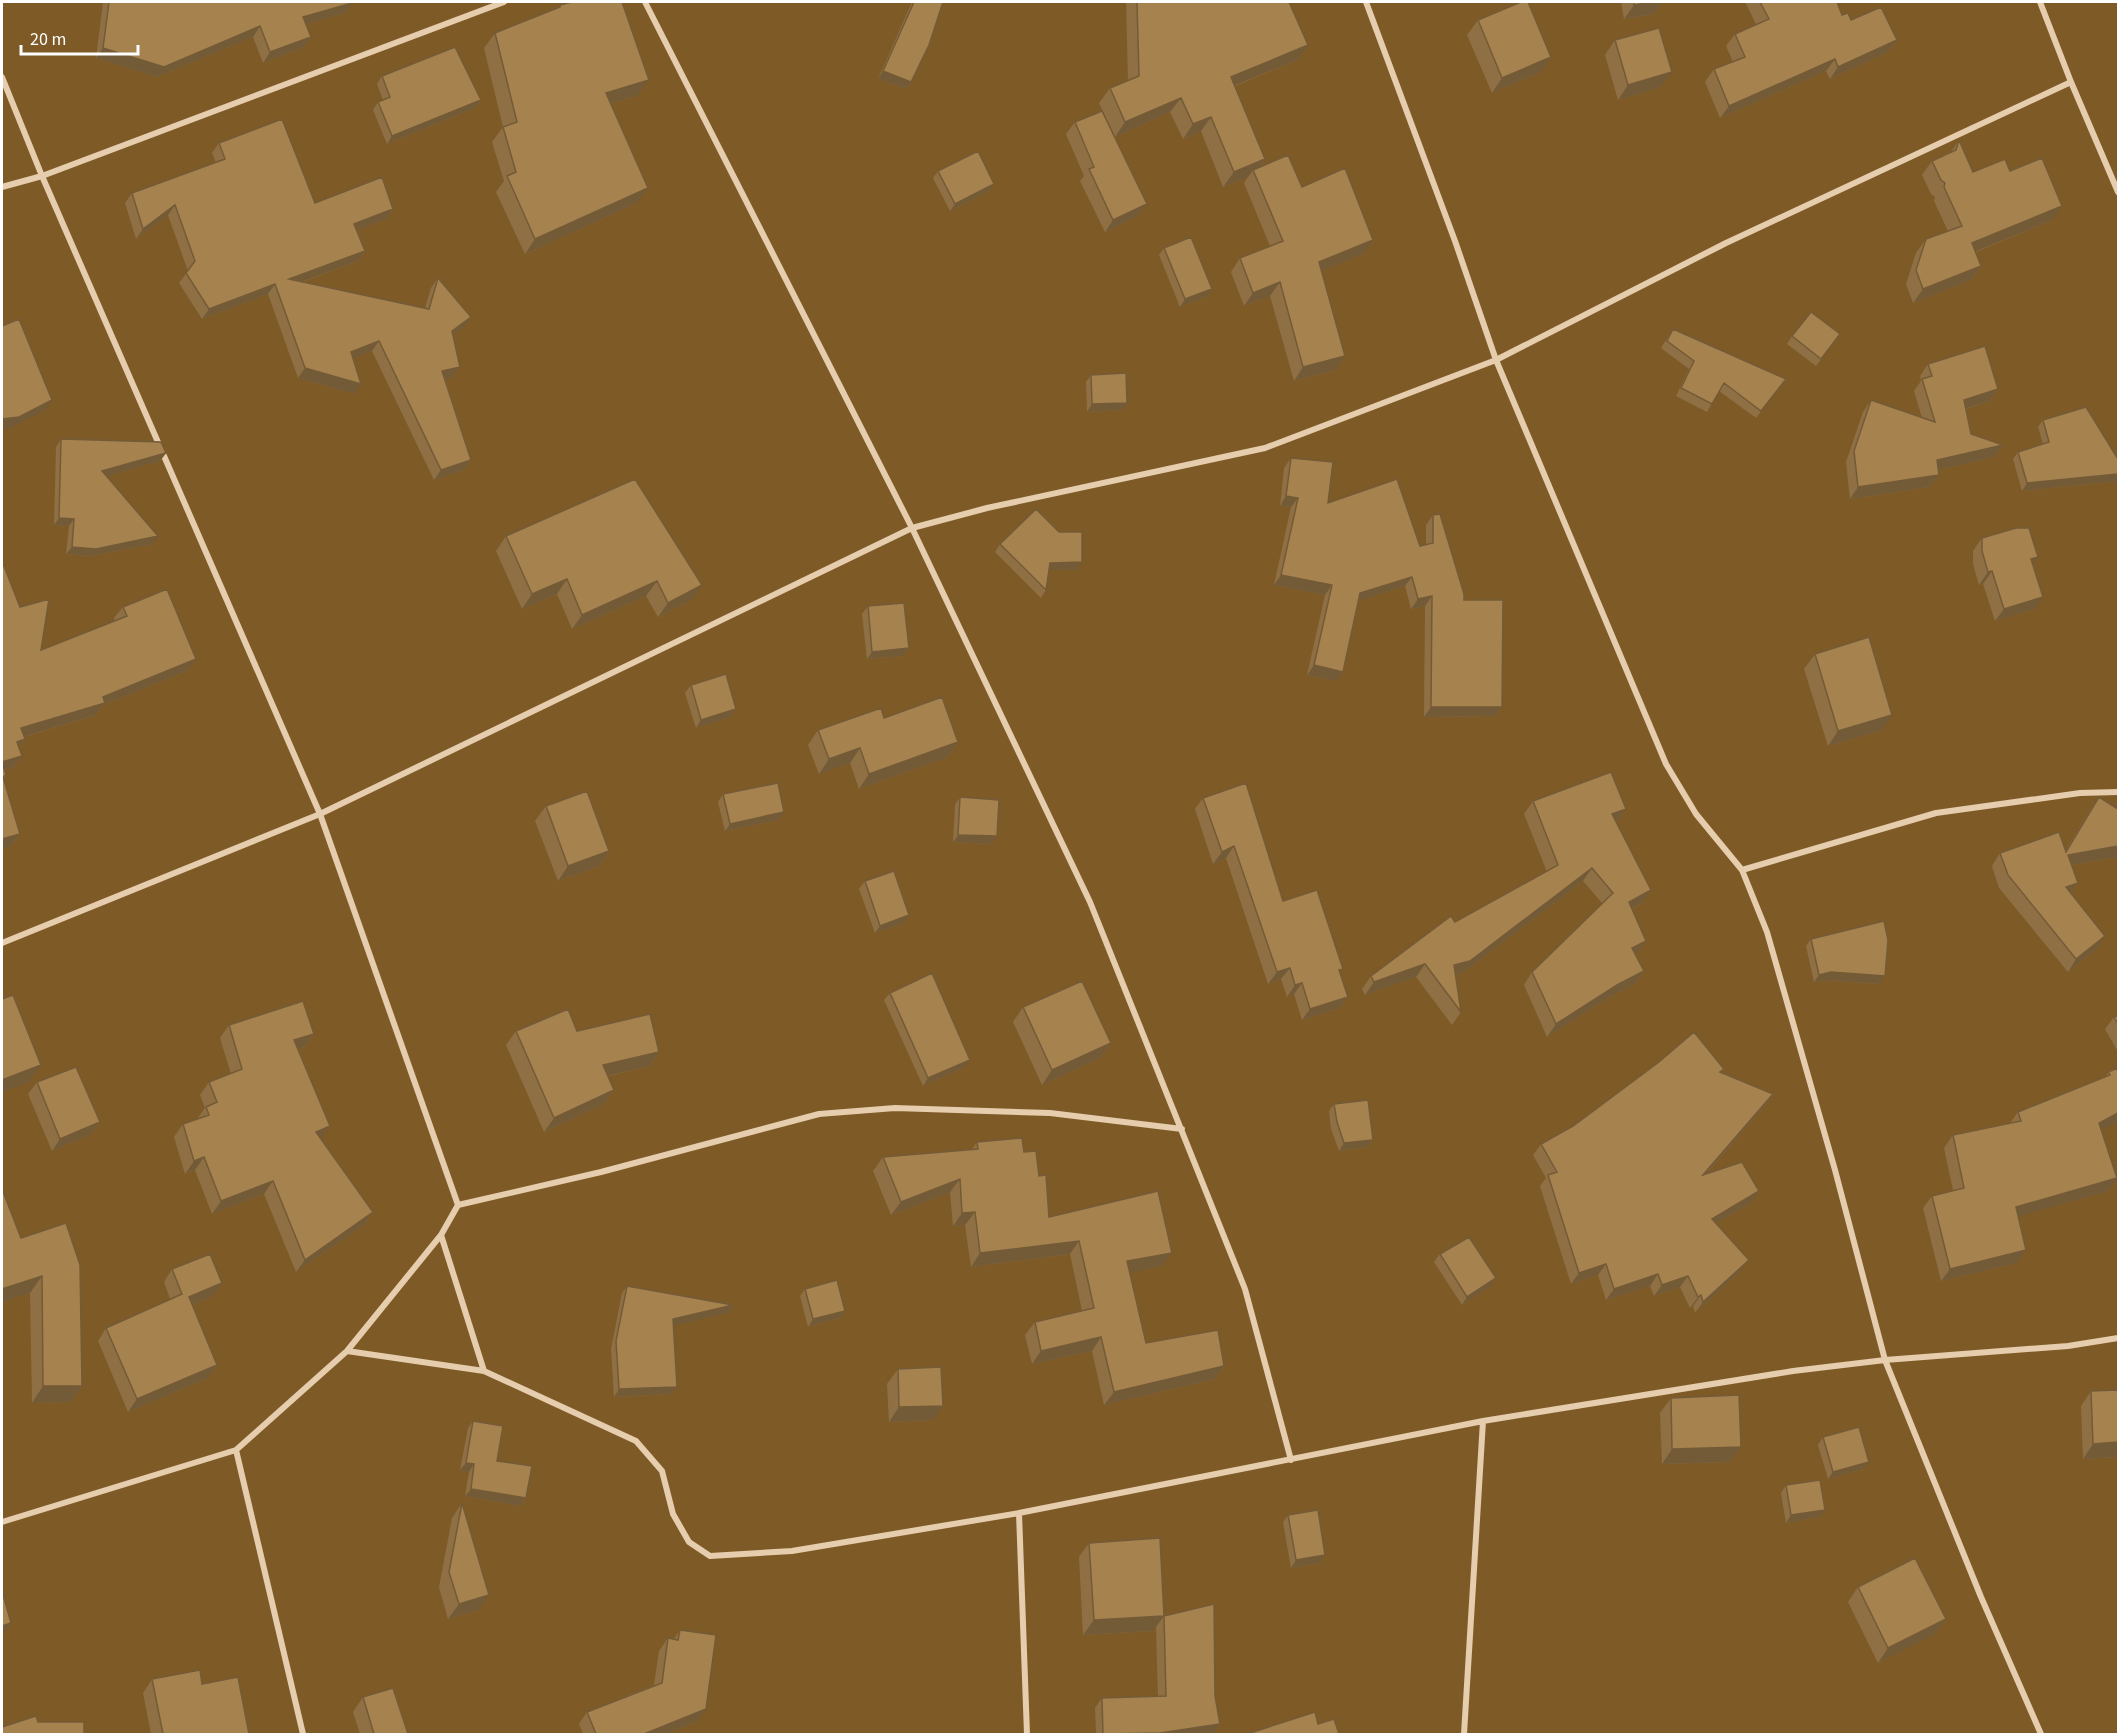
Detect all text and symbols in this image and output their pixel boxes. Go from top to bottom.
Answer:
scale bar [21,18,138,56]
text: 20 m [30,27,66,52]

